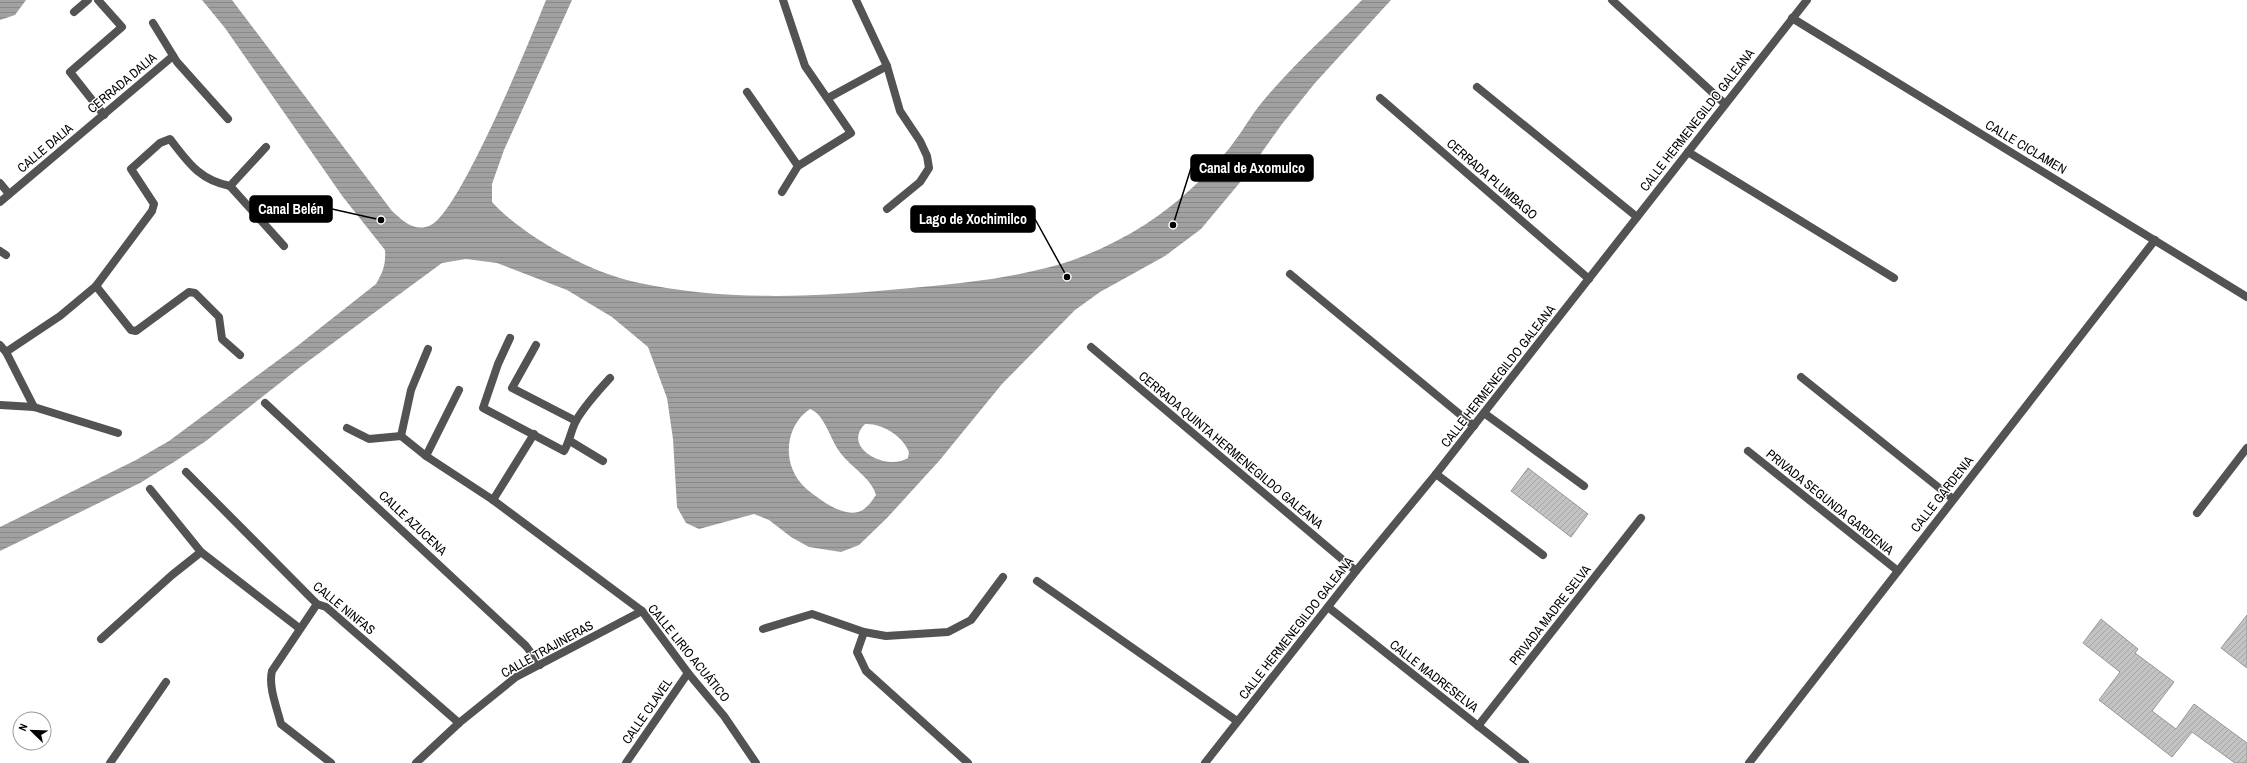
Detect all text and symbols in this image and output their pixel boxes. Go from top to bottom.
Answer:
street label: CALLE HERMENEGILDO GALEANA [1636,45,1759,195]
street label: CERRADA DALIA [84,49,161,117]
street label: CALLE CICLAMEN [1982,116,2070,178]
street label: CALLE DALIA [14,119,77,176]
street label: CERRADA PLUMBAGO [1443,135,1541,223]
callout: Canal de Axomulco [1191,155,1313,181]
text: Canal de Axomulco [1199,159,1305,177]
callout: Canal Belén [250,196,332,222]
text: Canal Belén [258,200,324,218]
callout: Lago de Xochimilco [911,206,1035,232]
text: Lago de Xochimilco [919,210,1027,228]
street label: CALLE HERMENEGILDO GALEANA [1437,301,1560,451]
street label: CERRADA QUINTA HERMENEGILDO GALEANA [1135,368,1328,533]
street label: PRIVADA SEGUNDA GARDENIA [1763,445,1898,559]
street label: CALLE GARDENIA [1907,452,1978,536]
street label: CALLE AZUCENA [375,487,451,560]
street label: CALLE HERMENEGILDO GALEANA [1235,553,1358,703]
street label: PRIVADA MADRE SELVA [1506,561,1595,669]
street label: CALLE NINFAS [309,578,379,638]
street label: CALLE LIRIO ACUÁTICO [644,601,734,705]
street label: CALLE TRAJINERAS [498,617,596,681]
street label: CALLE MADRESELVA [1386,636,1483,717]
street label: CALLE CLAVEL [618,675,676,747]
north arrow [12,711,52,751]
text: N [15,721,31,733]

